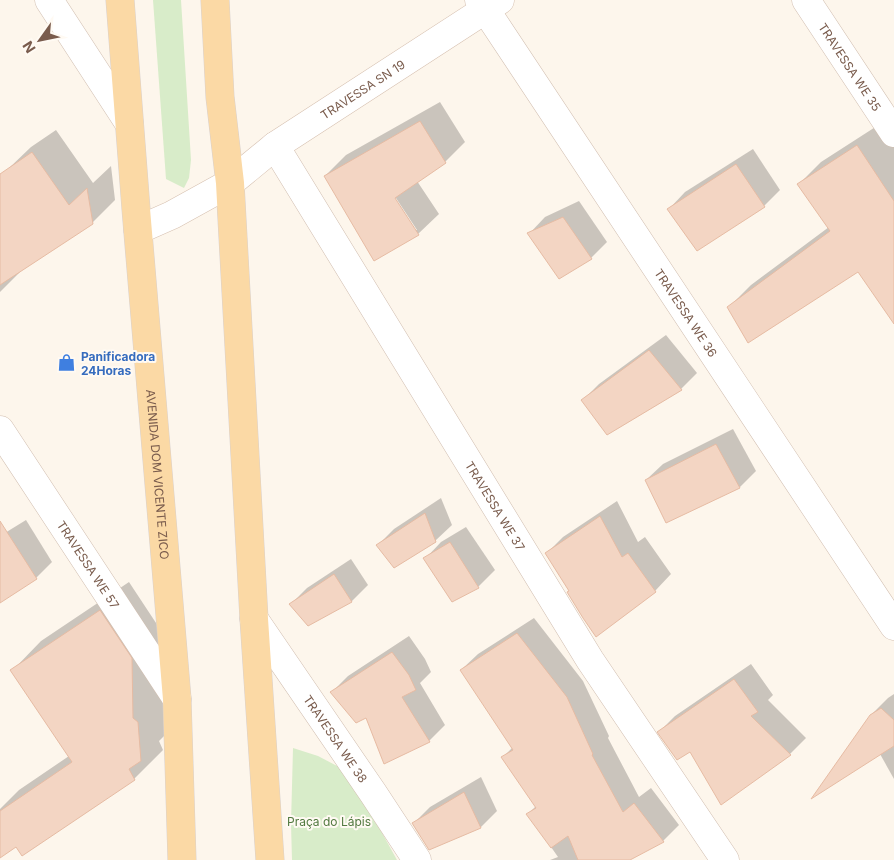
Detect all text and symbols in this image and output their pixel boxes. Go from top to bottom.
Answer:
north arrow [15,15,65,65]
street label: TRAVESSA WE 35 [816,20,885,114]
text: N [19,38,39,56]
street label: TRAVESSA SN 19 [317,56,408,122]
street label: TRAVESSA WE 36 [652,266,721,360]
place label: Panificadora 24Horas [81,349,155,378]
shop icon: Panificadora 24Horas [57,353,77,373]
street label: AVENIDA DOM VICENTE ZICO [144,389,173,560]
street label: TRAVESSA WE 37 [462,458,529,553]
street label: TRAVESSA WE 57 [54,518,123,611]
street label: TRAVESSA WE 38 [301,692,371,785]
park label: Praça do Lápis [287,814,371,829]

